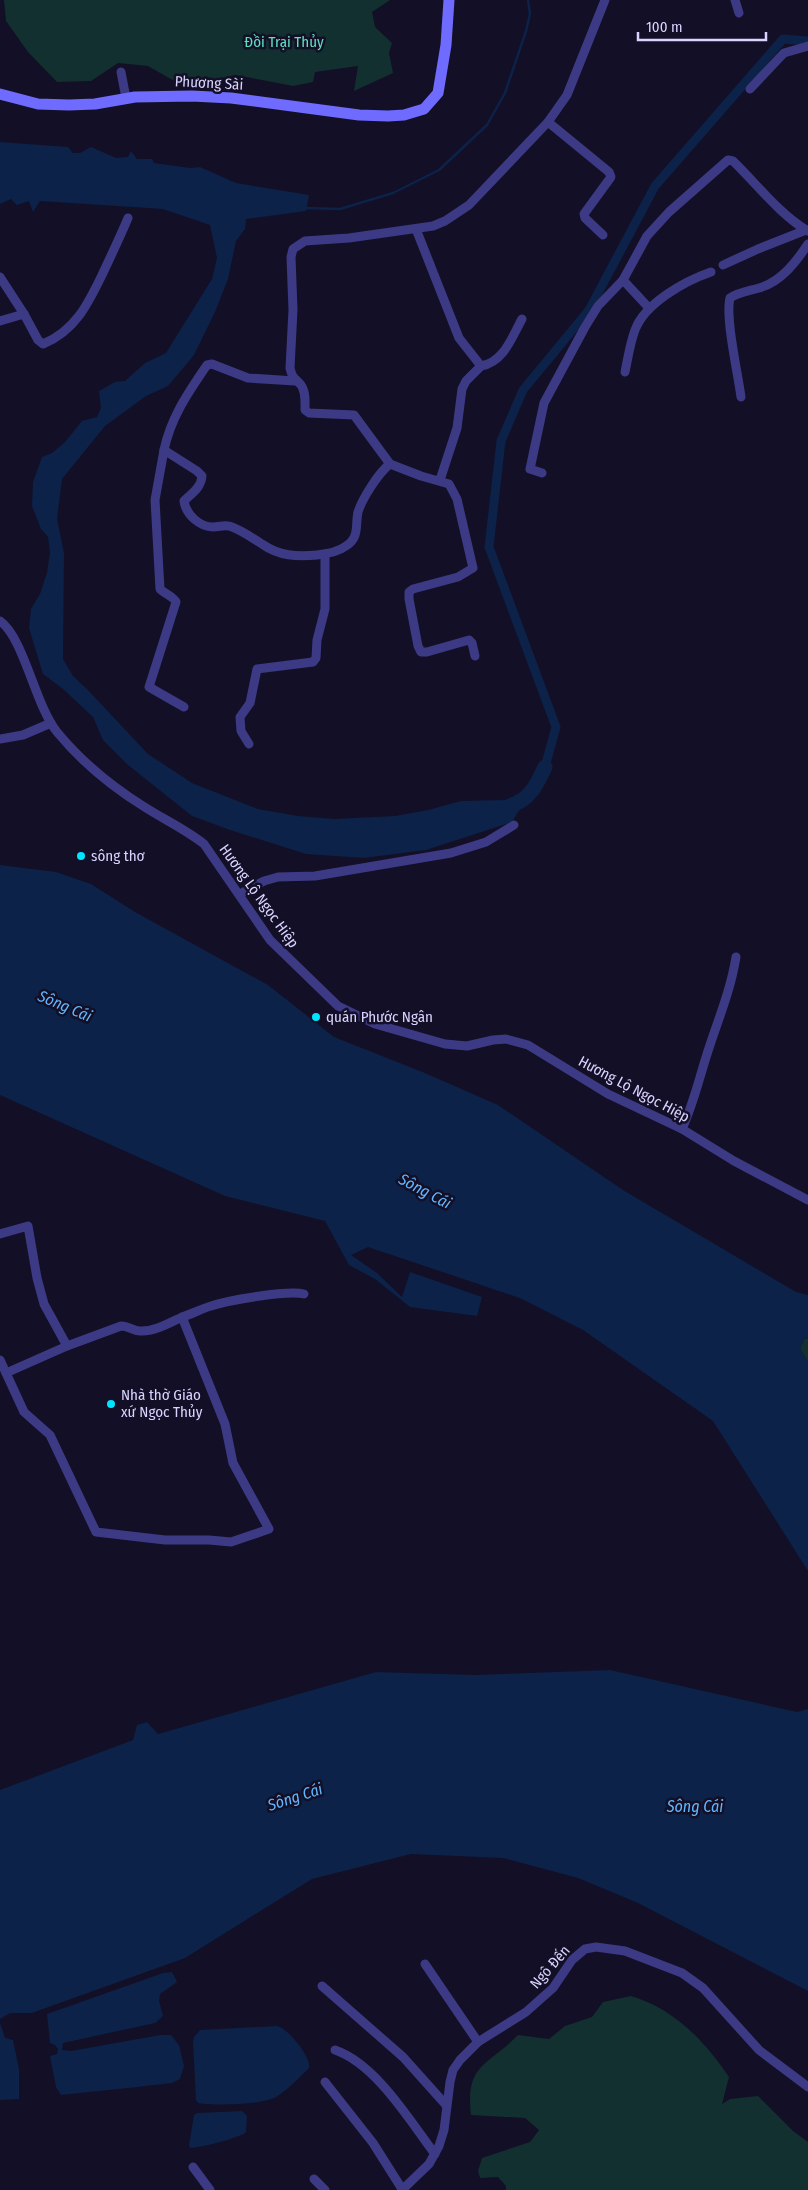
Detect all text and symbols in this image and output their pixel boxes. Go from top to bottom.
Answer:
scale bar [638,10,766,42]
text: 100 m [646,18,683,36]
park label: Đồi Trại Thủy [244,33,324,51]
street label: Phương Sài [174,72,244,94]
street label: Hương Lộ Ngọc Hiệp [215,841,303,951]
place label: sông thơ [91,847,146,865]
marker: sông thơ [75,850,87,862]
water label: Sông Cái [34,986,95,1026]
place label: quán Phước Ngân [326,1008,433,1026]
marker: quán Phước Ngân [310,1011,322,1023]
street label: Hương Lộ Ngọc Hiệp [575,1052,693,1126]
water label: Sông Cái [395,1169,455,1213]
place label: Nhà thờ Giáo xứ Ngọc Thủy [121,1386,203,1421]
marker: Nhà thờ Giáo xứ Ngọc Thủy [105,1398,117,1410]
water label: Sông Cái [264,1779,325,1815]
water label: Sông Cái [666,1797,723,1816]
street label: Ngô Đến [526,1942,574,1992]

